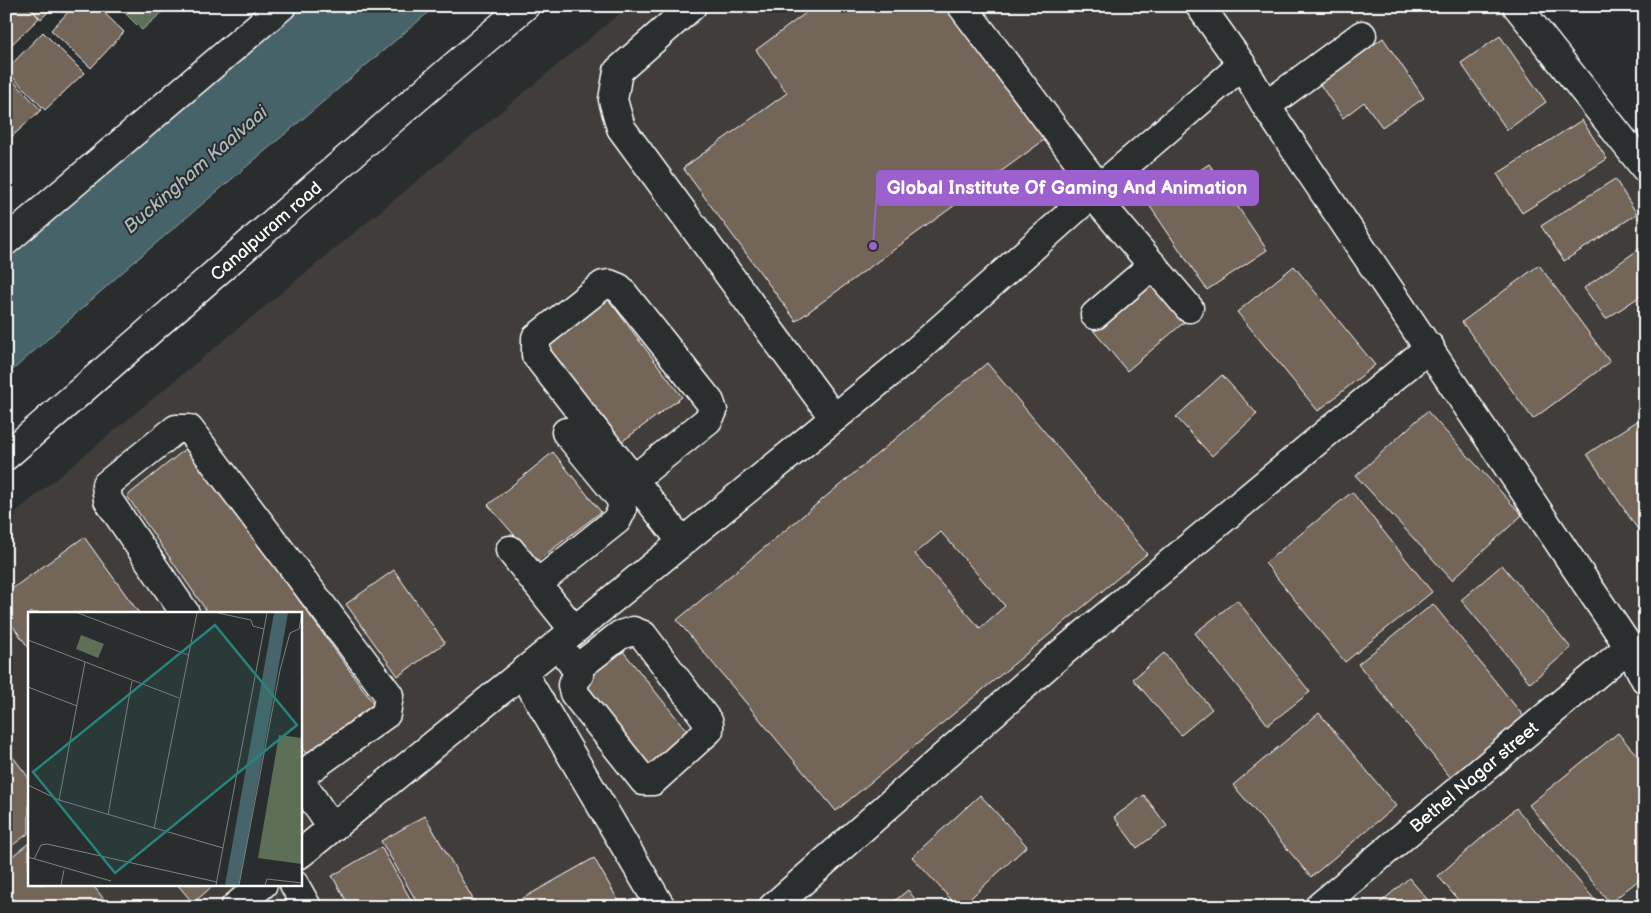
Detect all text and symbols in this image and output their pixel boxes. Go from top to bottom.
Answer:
water label: Buckingham Kaalvaai [119,101,273,239]
callout: Global Institute Of Gaming And Animation [877,171,1258,205]
street label: Canalpuram road [206,177,326,285]
text: Global Institute Of Gaming And Animation [887,177,1247,200]
inset map [28,612,301,886]
street label: Bethel Nagar street [1406,717,1543,837]

